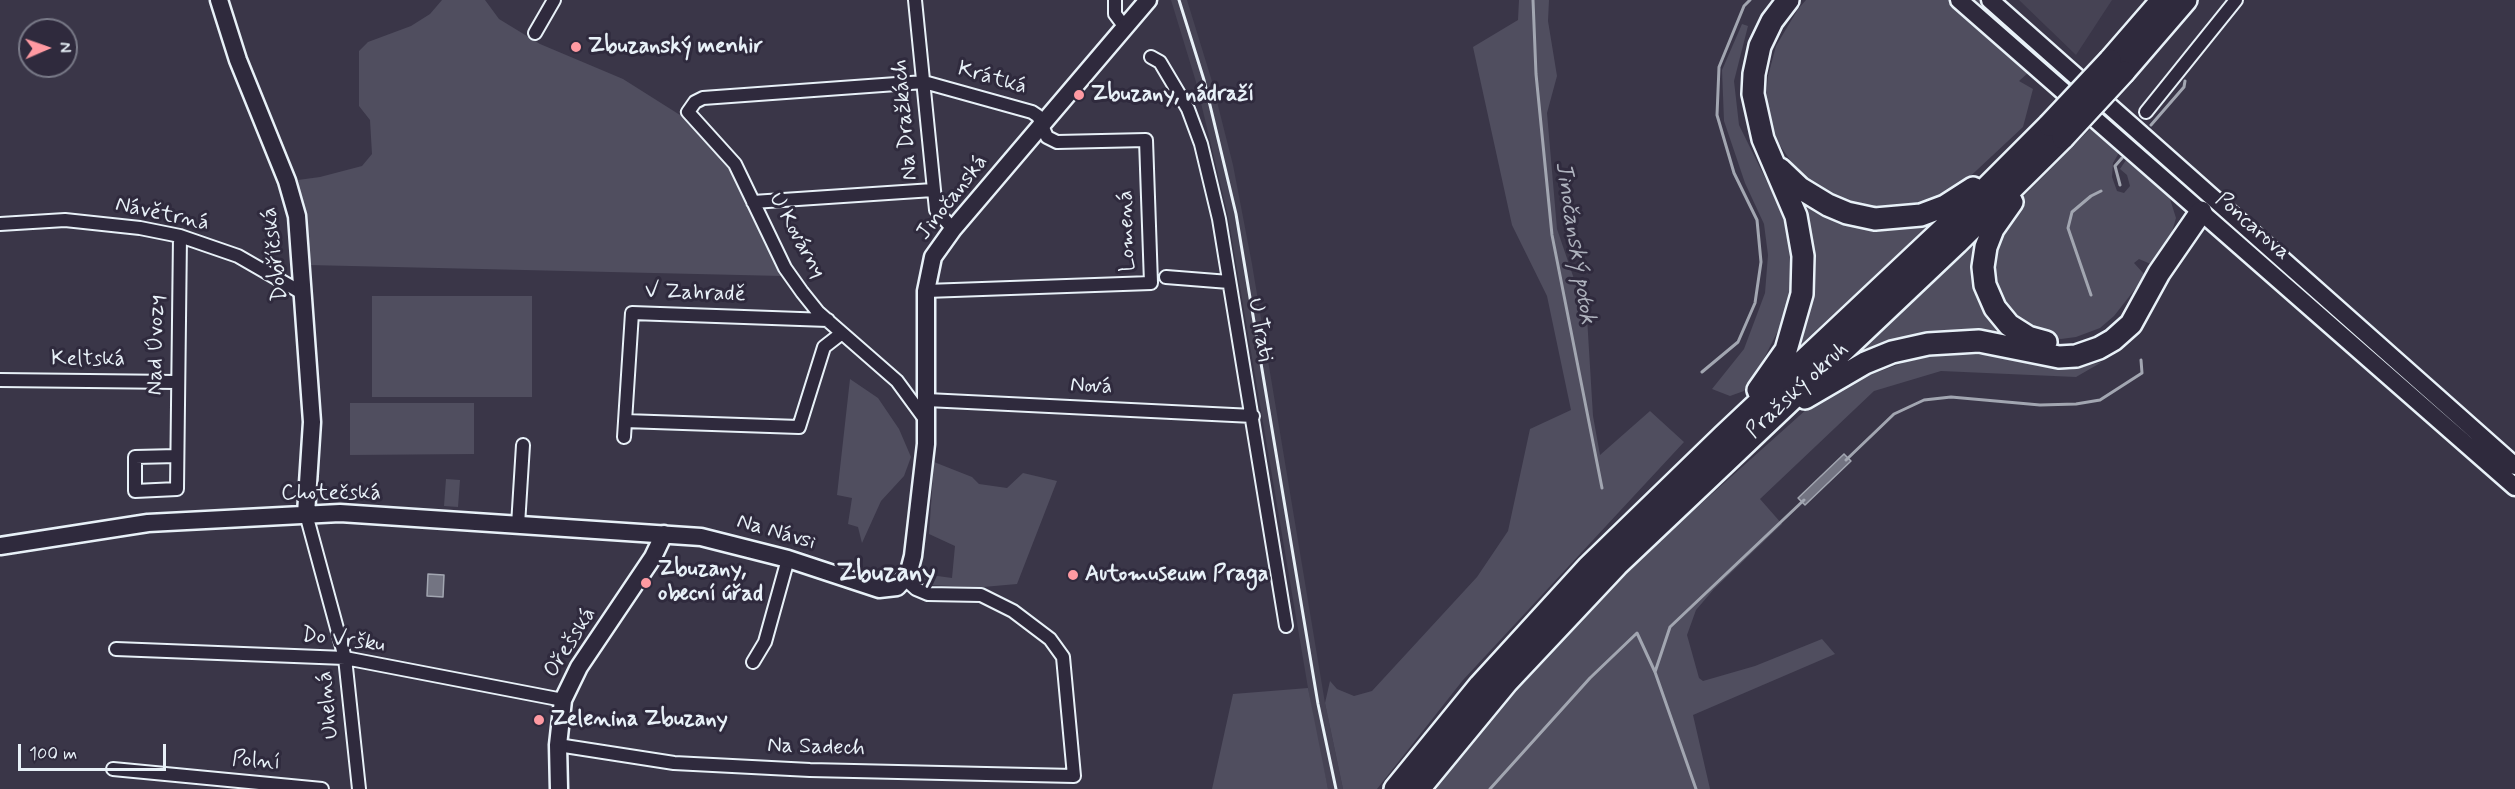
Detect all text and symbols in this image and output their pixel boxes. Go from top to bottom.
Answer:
north arrow [18,18,78,78]
place label: Zbuzanský menhir [588,34,763,60]
marker: Zbuzanský menhir [569,40,583,54]
text: N [54,42,75,53]
street label: Krátká [954,57,1030,101]
street label: Na Dražkách [888,58,924,182]
place label: Zbuzany, nádraží [1091,82,1254,108]
marker: Zbuzany, nádraží [1072,88,1086,102]
street label: Jinočanská [912,150,994,246]
water label: Jinočanský potok [1547,160,1601,326]
street label: Poncarova [2209,187,2295,267]
street label: U Kovárny [762,188,830,284]
street label: Lomená [1113,190,1143,272]
street label: Návětrná [113,192,211,238]
street label: Dobříčská [257,206,295,302]
street label: V Zahradě [644,279,746,309]
street label: Nad Úvozy [143,294,171,396]
street label: U Trati [1240,296,1278,364]
street label: Pražský okruh [1741,337,1855,445]
street label: Keltská [51,347,125,373]
street label: Nová [1069,373,1113,401]
street label: Chotečská [281,481,381,507]
street label: Na Návsi [733,509,819,557]
place label: Zbuzany, obecní úřad [658,557,763,608]
district label: Zbuzany [837,559,935,591]
place label: Automuseum Praga [1085,562,1268,588]
marker: Automuseum Praga [1066,568,1080,582]
marker: Zbuzany, obecní úřad [639,576,653,590]
street label: Ořešská [539,603,603,683]
street label: Do Vršku [300,623,386,659]
street label: Uhelná [312,670,346,740]
place label: Zelenina Zbuzany [551,707,728,733]
marker: Zelenina Zbuzany [532,713,546,727]
scale bar [21,732,170,770]
street label: Na Sadech [767,733,865,763]
text: 100 m [29,742,77,766]
street label: Polní [231,747,281,777]

